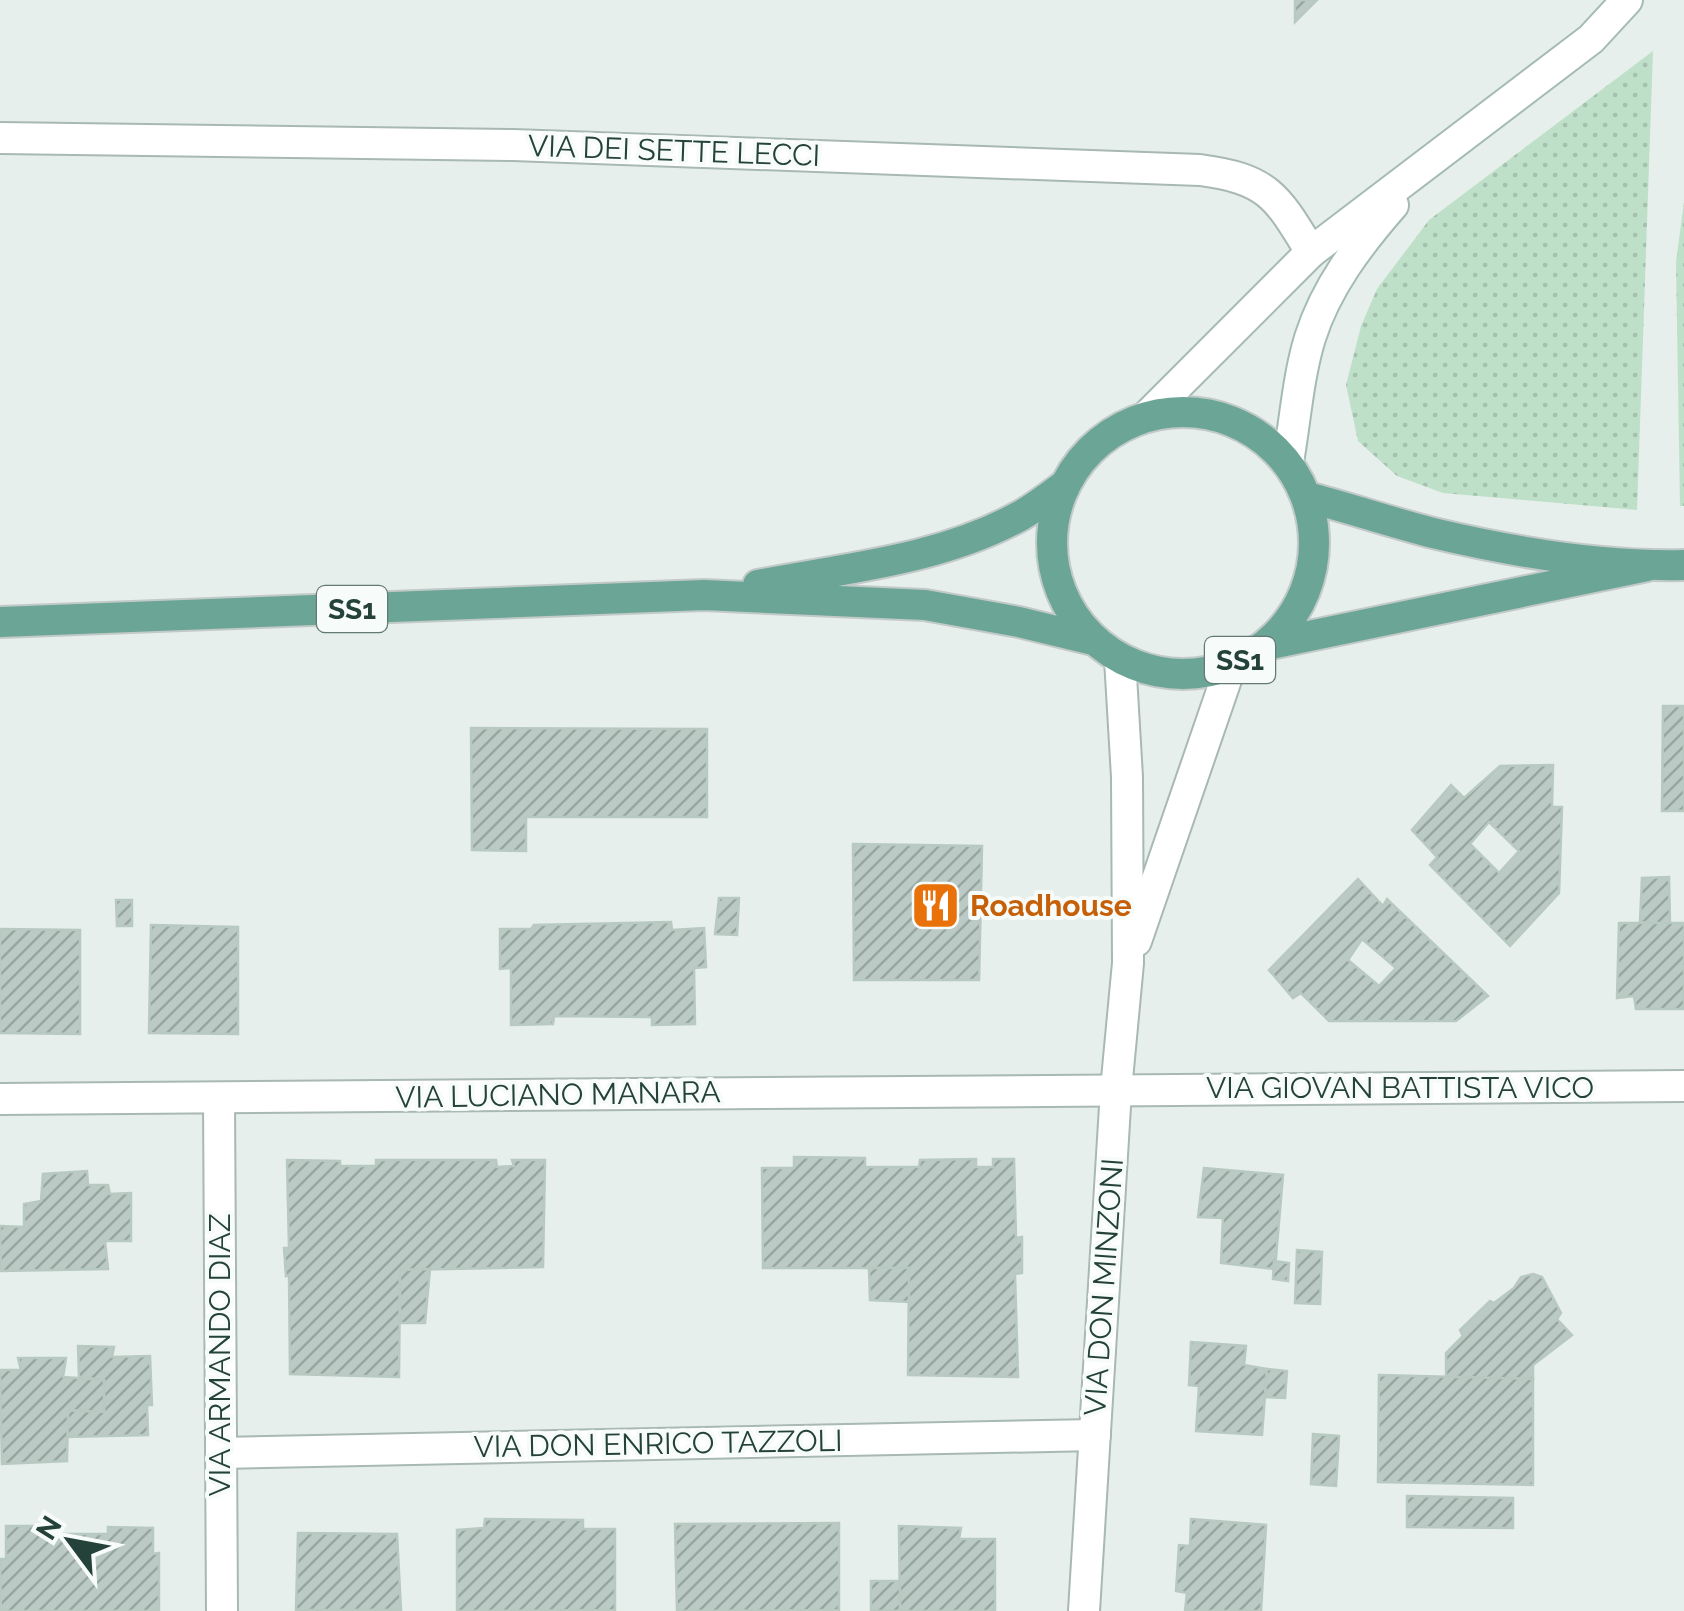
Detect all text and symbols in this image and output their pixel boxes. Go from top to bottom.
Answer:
street label: VIA DEI SETTE LECCI [527,128,821,173]
road number: SS1 [317,586,387,632]
road number: SS1 [1205,637,1275,683]
restaurant icon: Roadhouse [909,880,961,932]
place label: Roadhouse [970,888,1132,923]
street label: VIA GIOVAN BATTISTA VICO [1206,1070,1594,1105]
street label: VIA LUCIANO MANARA [395,1074,721,1115]
street label: VIA DON MINZONI [1077,1157,1130,1417]
street label: VIA ARMANDO DIAZ [202,1213,237,1497]
street label: VIA DON ENRICO TAZZOLI [473,1423,843,1464]
north arrow [20,1491,120,1591]
text: N [30,1510,69,1546]

